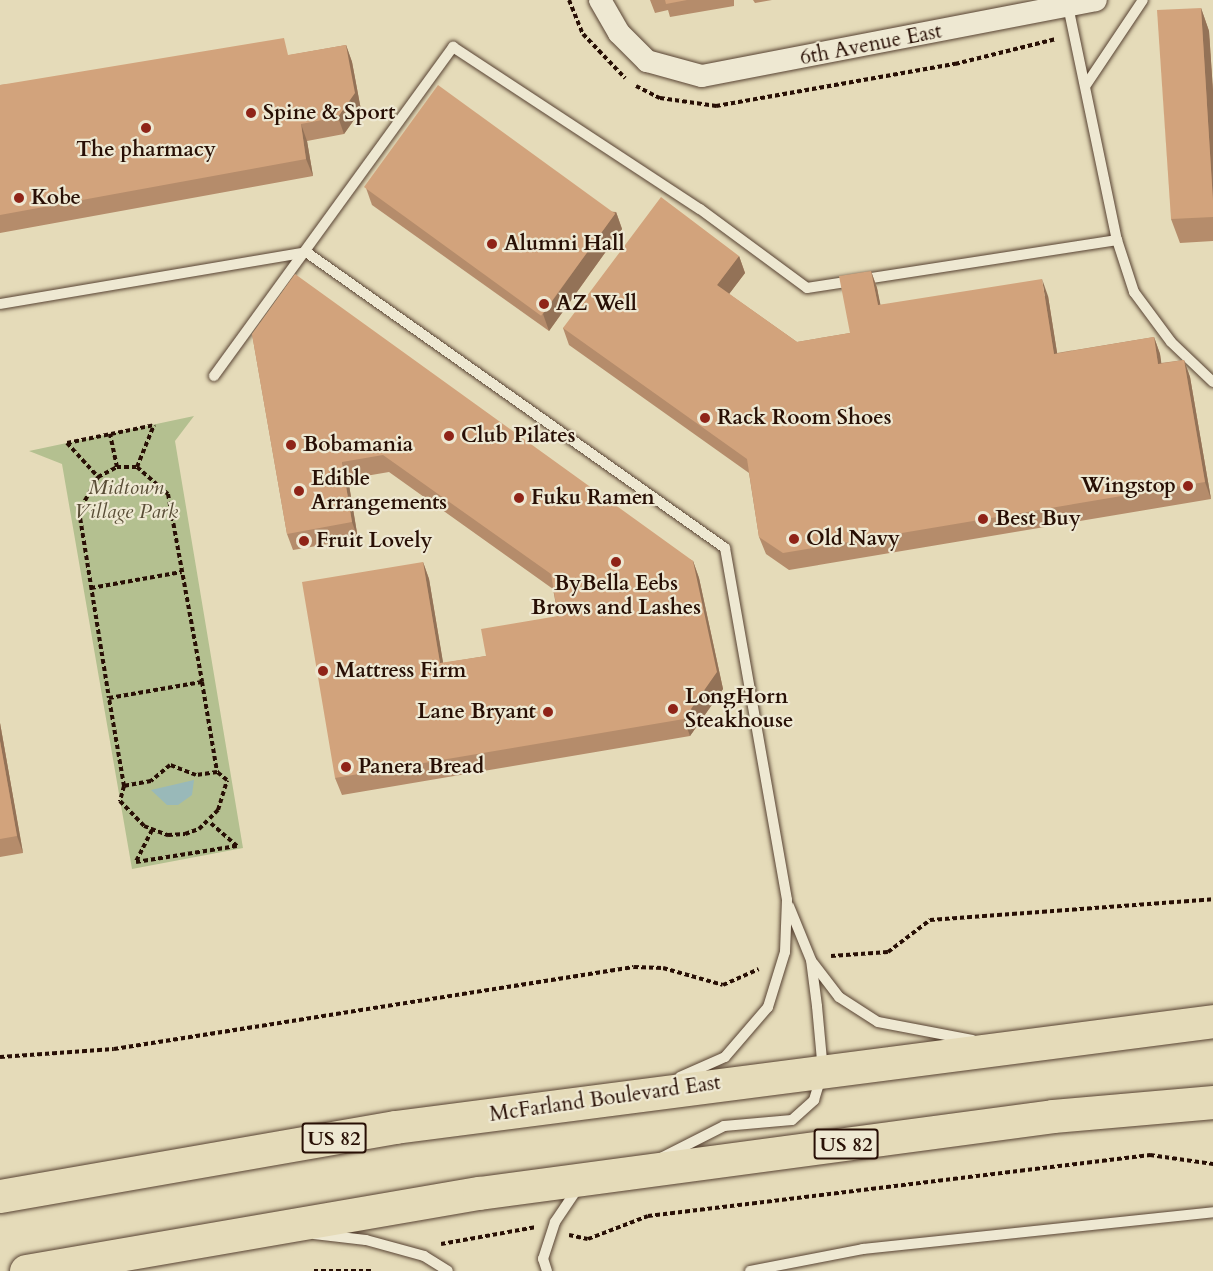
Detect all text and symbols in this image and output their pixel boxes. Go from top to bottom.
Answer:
street label: 6th Avenue East [798,19,944,71]
place label: Spine & Sport [263,100,395,126]
marker: Spine & Sport [244,106,258,120]
marker: The pharmacy [139,121,153,135]
place label: The pharmacy [76,137,216,163]
place label: Kobe [31,185,81,211]
marker: Kobe [12,191,26,205]
place label: Alumni Hall [504,231,625,257]
marker: Alumni Hall [485,237,499,251]
place label: AZ Well [556,291,637,317]
marker: AZ Well [537,297,551,311]
place label: Rack Room Shoes [717,405,891,431]
marker: Rack Room Shoes [698,411,712,425]
place label: Club Pilates [461,423,575,449]
marker: Club Pilates [442,429,456,443]
place label: Bobamania [303,432,413,458]
marker: Bobamania [284,438,298,452]
place label: Edible Arrangements [311,466,447,516]
place label: Wingstop [1081,473,1176,499]
park label: Midtown Village Park [74,475,178,525]
marker: Wingstop [1181,479,1195,493]
marker: Edible Arrangements [292,484,306,498]
place label: Fuku Ramen [531,485,655,511]
marker: Fuku Ramen [512,491,526,505]
place label: Best Buy [995,506,1081,532]
marker: Best Buy [976,512,990,526]
place label: Old Navy [806,526,900,552]
place label: Fruit Lovely [316,528,433,554]
marker: Old Navy [787,532,801,546]
marker: Fruit Lovely [297,534,311,548]
marker: ByBella Eebs Brows and Lashes [609,555,623,569]
place label: ByBella Eebs Brows and Lashes [531,571,701,621]
place label: Mattress Firm [335,658,466,684]
marker: Mattress Firm [316,664,330,678]
place label: LongHorn Steakhouse [685,684,793,734]
place label: Lane Bryant [417,699,536,725]
marker: LongHorn Steakhouse [666,702,680,716]
marker: Lane Bryant [541,705,555,719]
place label: Panera Bread [358,754,484,780]
marker: Panera Bread [339,760,353,774]
street label: McFarland Boulevard East [488,1070,722,1128]
road number: US 82 [301,1121,367,1155]
road number: US 82 [813,1127,879,1161]

